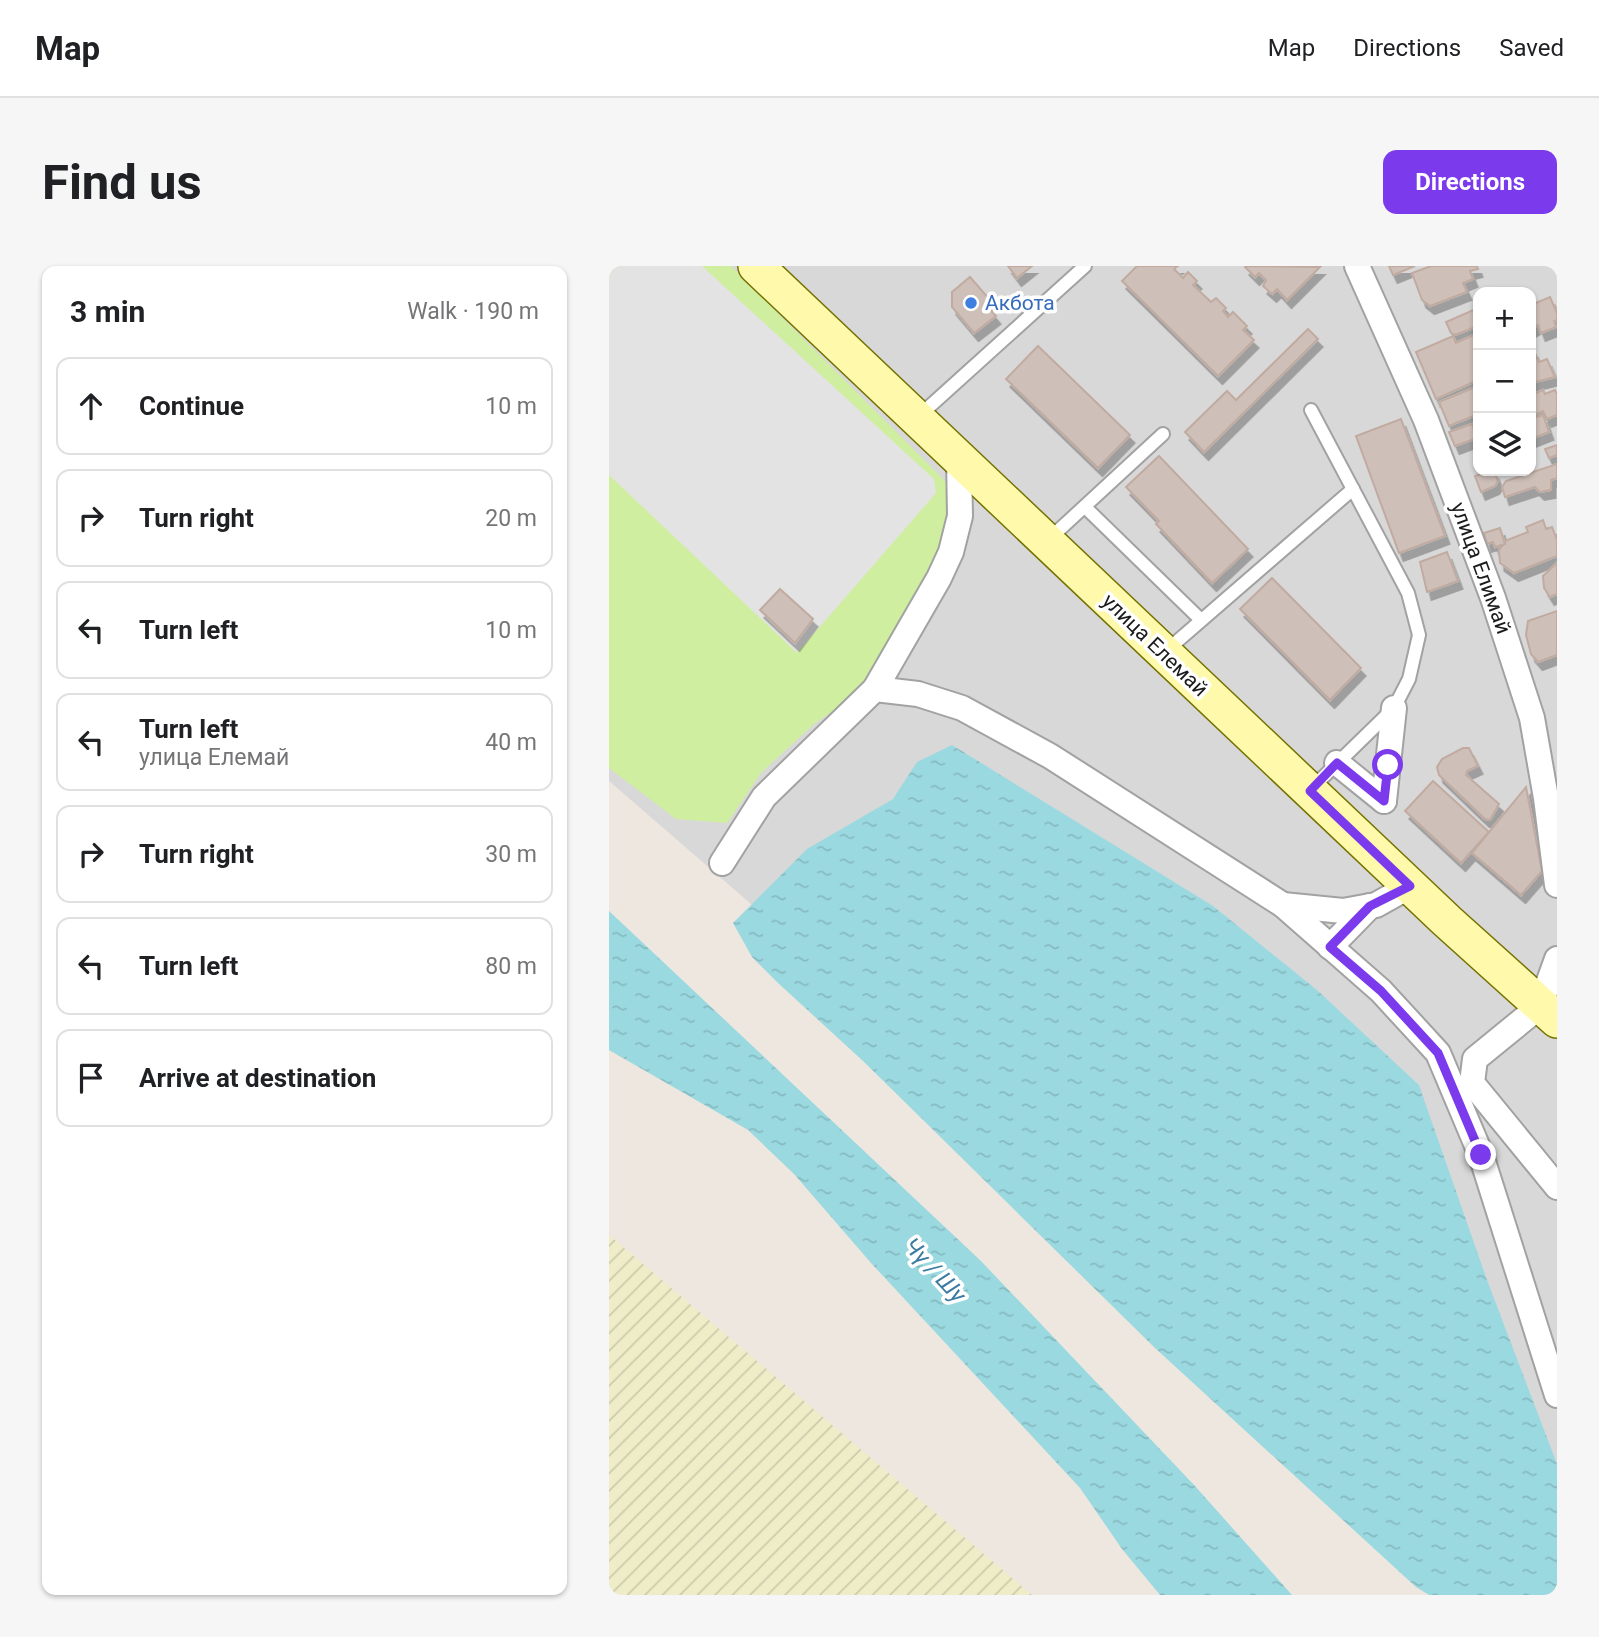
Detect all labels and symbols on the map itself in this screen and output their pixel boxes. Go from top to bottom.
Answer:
place label: Акбота [985,291,1055,315]
marker: Акбота [963,295,979,311]
street label: улица Елимай [1446,499,1516,637]
street label: улица Елемай [1097,589,1213,701]
route start [1372,749,1403,780]
route end [1465,1139,1496,1170]
water label: Чү / Шу [898,1232,972,1309]

